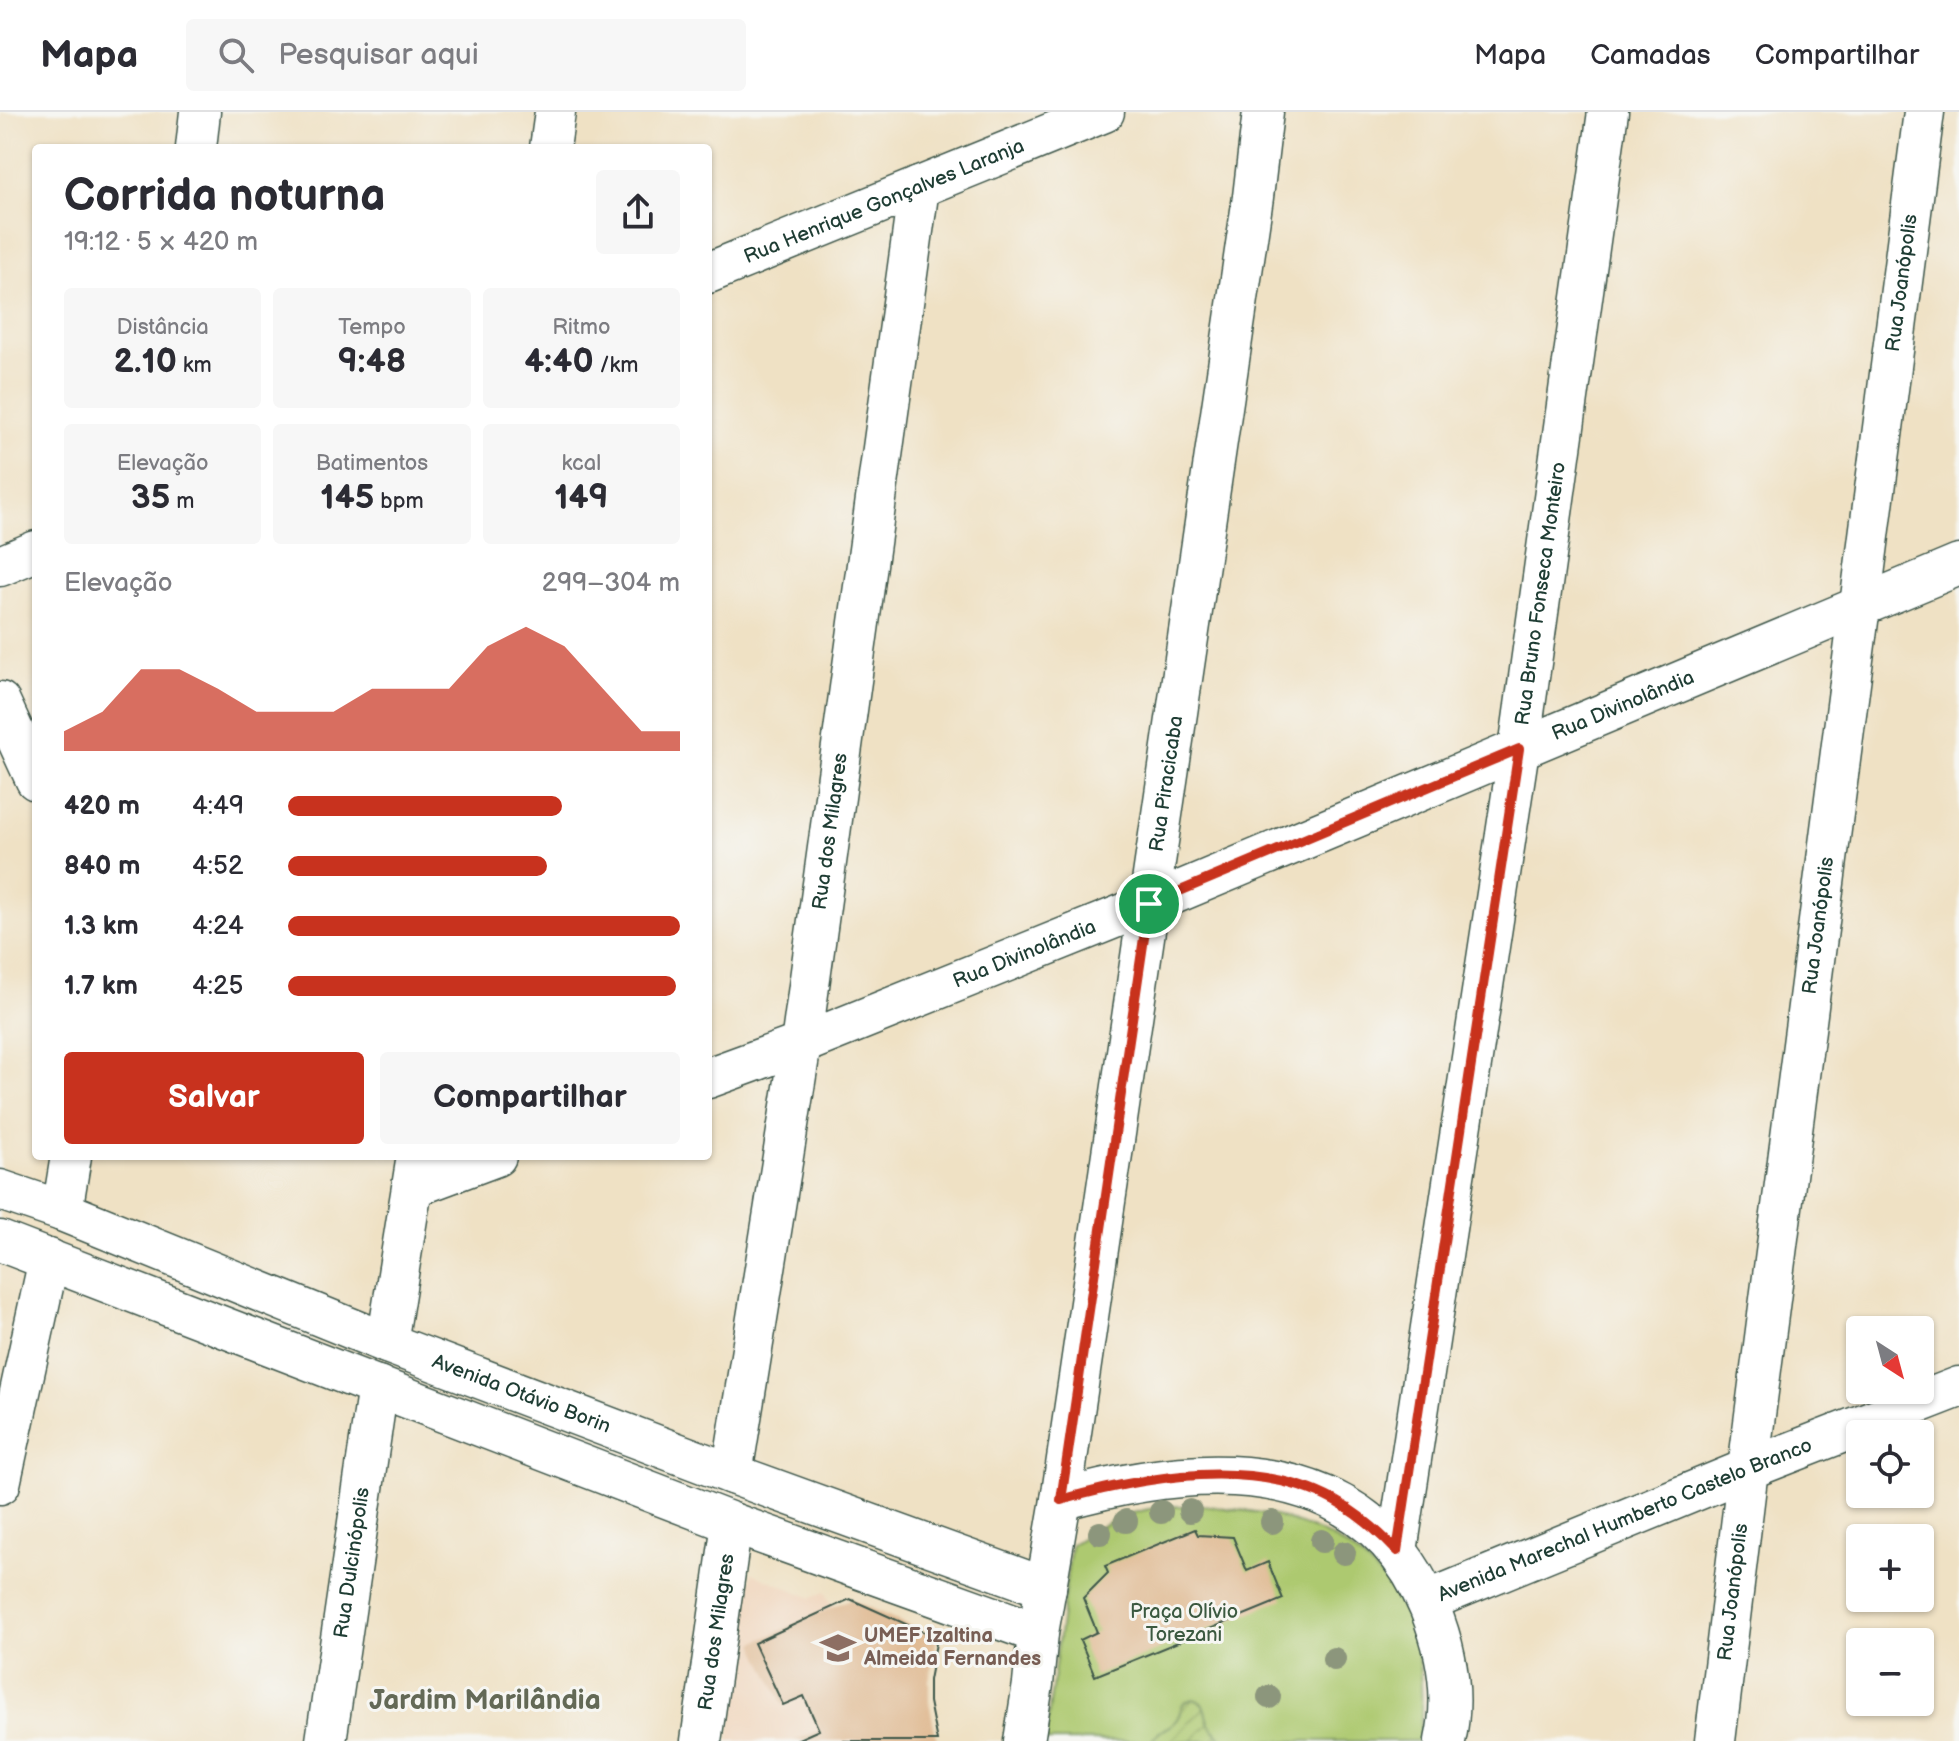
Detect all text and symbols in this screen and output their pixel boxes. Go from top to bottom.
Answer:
search box [186,19,746,91]
text: Mapa [40,33,138,78]
icon: search [214,33,258,77]
text: Pesquisar aqui [278,37,479,73]
text: Mapa [1474,39,1546,72]
text: Camadas [1590,39,1711,72]
text: Compartilhar [1755,39,1919,72]
street label: Rua Henrique Gonçalves Laranja [740,134,1028,269]
text: Corrida noturna [64,170,385,223]
button: share [596,170,680,254]
street label: Rua Joanópolis [1881,213,1923,353]
text: 19:12 · 5 × 420 m [64,227,258,258]
text: Distância [116,314,209,341]
text: Tempo [338,314,406,341]
text: Ritmo [552,314,610,341]
text: 2.10 [114,341,177,382]
text: 9:48 [338,341,406,382]
text: 4:40 [524,341,594,382]
text: km [177,352,212,379]
text: /km [594,352,638,379]
text: Elevação [117,450,209,477]
text: Batimentos [316,450,428,477]
text: kcal [562,450,601,477]
street label: Rua Bruno Fonseca Monteiro [1510,461,1571,727]
text: 35 [131,477,170,518]
text: 145 [320,477,374,518]
text: 149 [554,477,608,518]
text: m [170,488,194,515]
text: bpm [374,488,424,515]
text: Elevação [64,568,172,599]
text: 299–304 m [542,568,680,599]
street label: Rua Divinolândia [1548,665,1698,746]
street label: Rua Piracicaba [1145,714,1188,853]
street label: Rua dos Milagres [808,751,853,911]
text: 420 m [64,791,140,822]
text: 4:49 [192,791,244,822]
text: 840 m [64,851,140,882]
text: 4:52 [192,851,243,882]
street label: Rua Joanópolis [1798,855,1839,996]
pin [1115,870,1183,938]
icon: arrive [1127,882,1171,926]
text: 1.3 km [64,911,139,942]
text: 4:24 [192,911,244,942]
street label: Rua Divinolândia [950,915,1100,994]
text: 1.7 km [64,971,138,1002]
text: 4:25 [192,971,243,1002]
button: Salvar [64,1052,364,1144]
button: Compartilhar [380,1052,680,1144]
north arrow [1846,1316,1934,1404]
map controls [1846,1316,1934,1716]
street label: Avenida Otávio Borin [429,1349,614,1439]
button: locate [1846,1420,1934,1508]
street label: Avenida Marechal Humberto Castelo Branco [1434,1433,1816,1607]
street label: Rua Dulcinópolis [329,1486,375,1640]
street label: Rua Joanópolis [1713,1522,1753,1662]
button: + [1846,1524,1934,1612]
street label: Rua dos Milagres [693,1552,740,1712]
park label: Praça Olívio Torezani [1130,1600,1238,1647]
place label: UMEF Izaltina Almeida Fernandes [863,1624,1041,1671]
button: − [1846,1628,1934,1716]
school or university icon: UMEF Izaltina Almeida Fernandes [819,1629,857,1667]
district label: Jardim Marilândia [369,1684,601,1717]

